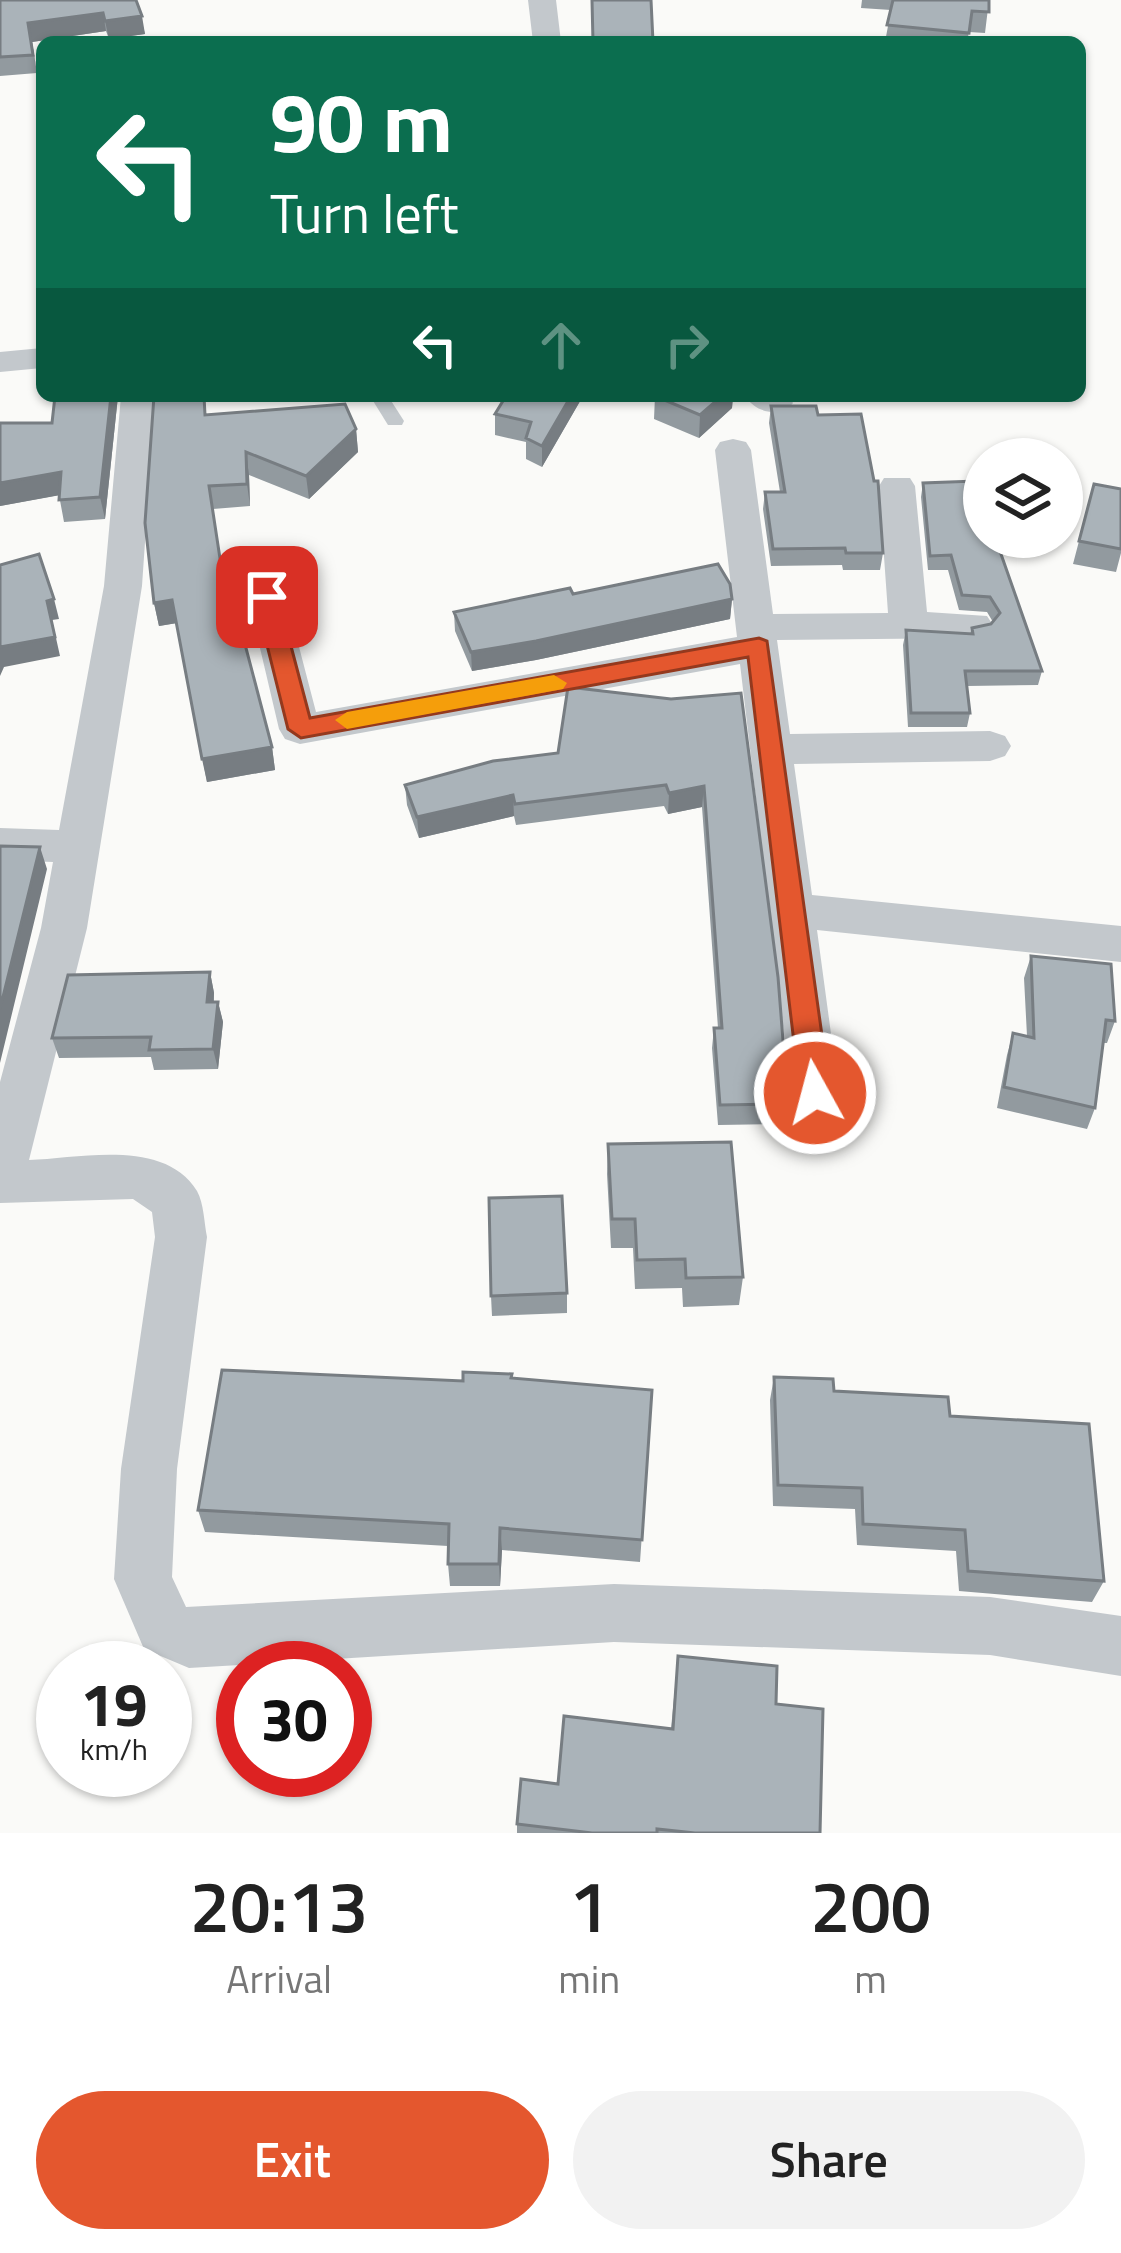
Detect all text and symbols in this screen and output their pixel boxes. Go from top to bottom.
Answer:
text: 90 m [270,57,453,185]
icon: left [72,84,228,240]
text: Turn left [270,172,459,254]
icon: left [402,312,468,378]
icon: ahead [528,312,594,378]
icon: right [654,312,720,378]
map controls [963,438,1083,558]
button: layers [963,438,1083,558]
pin [216,546,318,648]
icon: arrive [234,564,300,630]
position arrow [752,1030,878,1156]
speed limit sign: 30 [216,1641,372,1797]
text: 19 [80,1658,148,1749]
text: km/h [80,1726,148,1772]
text: 20:13 [190,1850,368,1960]
text: 1 [569,1850,609,1960]
text: 200 [810,1850,931,1960]
text: Arrival [226,1949,332,2008]
text: min [558,1949,620,2008]
text: m [854,1949,887,2008]
button: Exit [36,2091,549,2229]
button: Share [573,2091,1085,2229]

